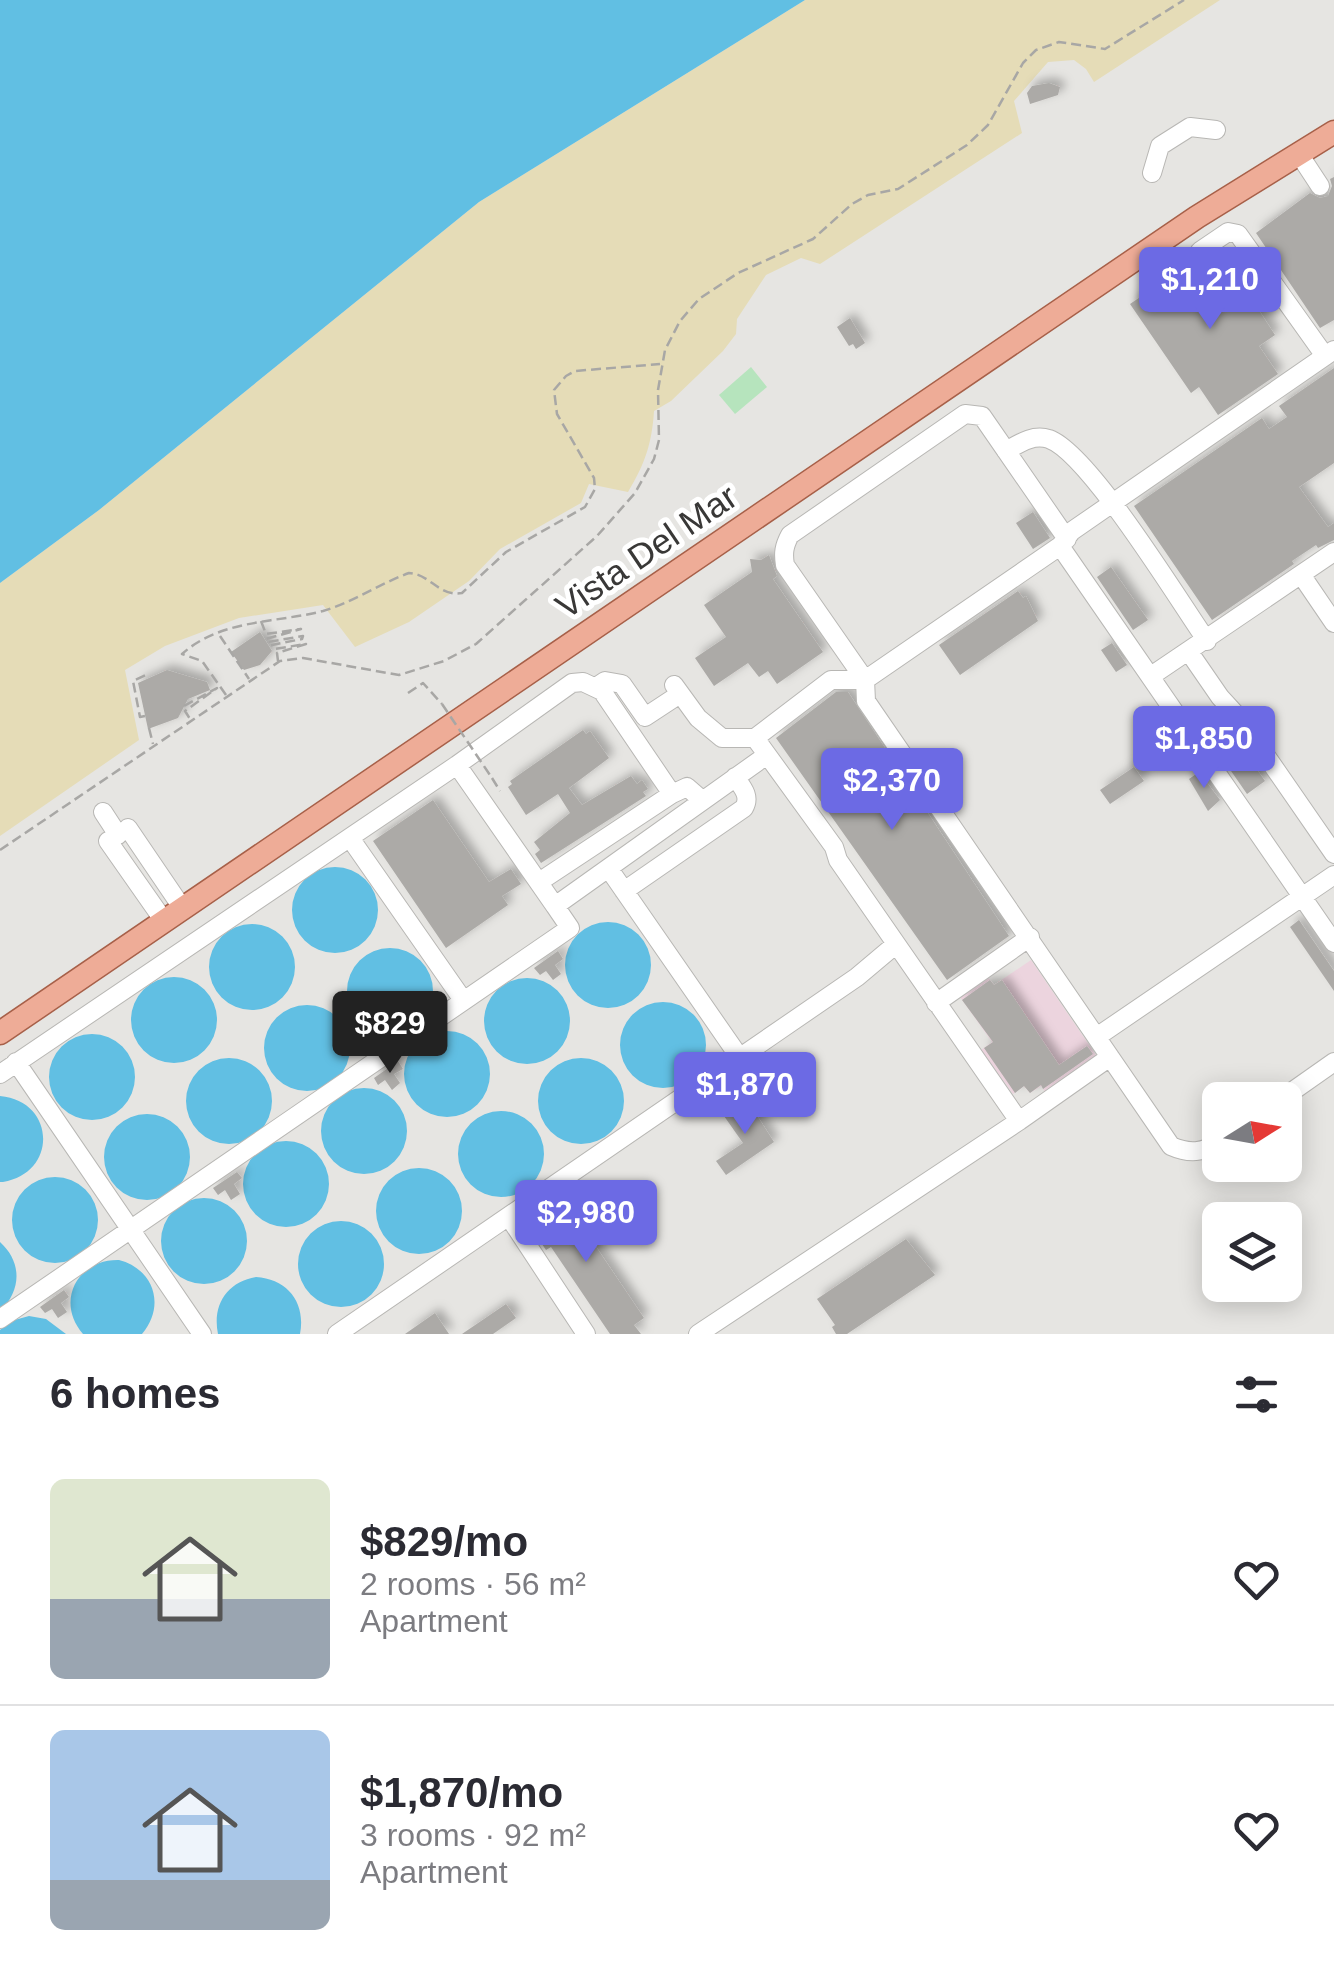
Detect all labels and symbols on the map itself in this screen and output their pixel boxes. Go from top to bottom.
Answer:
pin: $1,210 [1129,247,1291,332]
street label: Vista Del Mar [548,476,744,626]
pin: $1,850 [1123,706,1285,791]
pin: $2,370 [811,748,973,833]
pin: $829 [331,991,449,1076]
pin: $1,870 [664,1052,826,1137]
north arrow [1202,1082,1302,1182]
pin: $2,980 [505,1180,667,1265]

